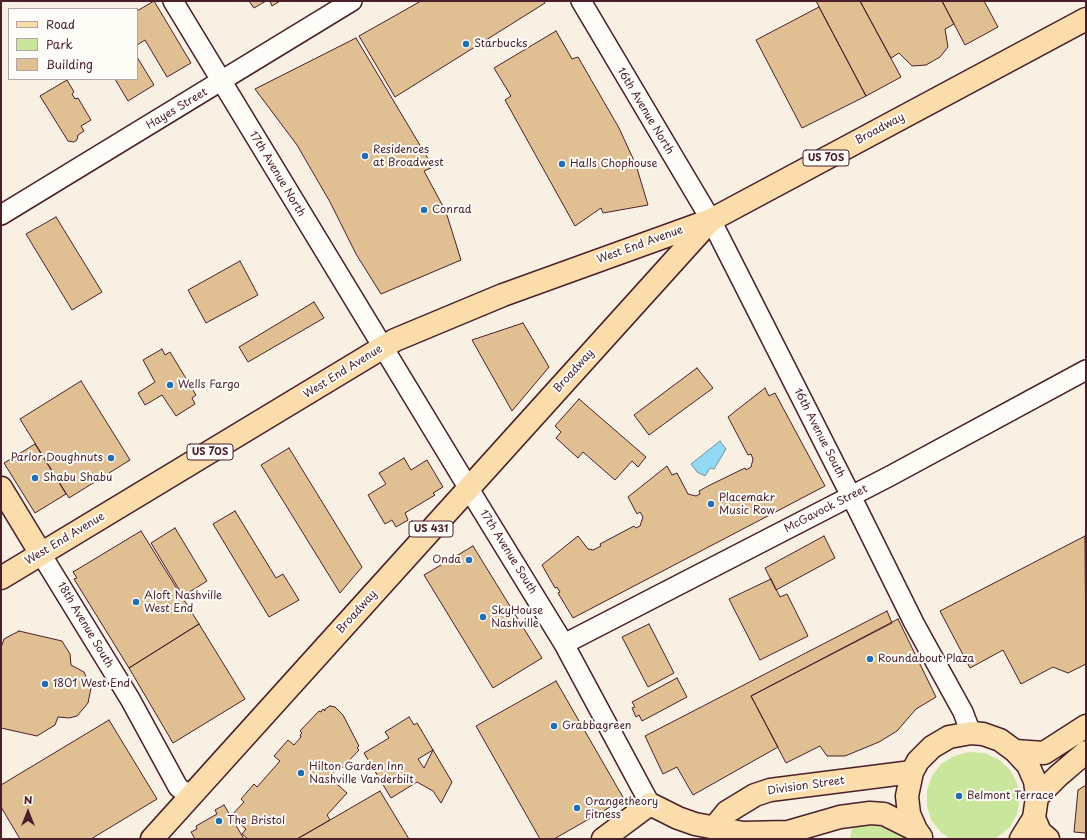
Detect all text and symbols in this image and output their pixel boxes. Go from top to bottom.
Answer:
legend [8,8,138,80]
text: Road [46,15,75,33]
text: Park [46,35,73,53]
place label: Starbucks [474,37,527,51]
marker: Starbucks [461,39,471,49]
text: Building [46,55,93,73]
street label: 16th Avenue North [614,65,676,157]
street label: Hayes Street [144,86,210,132]
street label: Broadway [853,111,907,147]
street label: 17th Avenue North [246,129,308,219]
place label: Residences at Broadwest [373,143,444,169]
road number: US 70S [803,150,849,166]
marker: Residences at Broadwest [360,151,370,161]
place label: Halls Chophouse [570,157,658,171]
marker: Halls Chophouse [557,159,567,169]
place label: Conrad [432,203,472,217]
marker: Conrad [419,205,429,215]
street label: West End Avenue [595,223,685,267]
street label: West End Avenue [301,342,385,402]
street label: Broadway [551,347,597,395]
place label: Wells Fargo [178,378,240,392]
marker: Wells Fargo [165,380,175,390]
street label: 16th Avenue South [791,386,847,480]
road number: US 70S [187,444,233,460]
place label: Parlor Doughnuts [11,451,103,465]
marker: Parlor Doughnuts [106,453,116,463]
place label: Shabu Shabu [43,471,112,485]
marker: Shabu Shabu [30,473,40,483]
street label: McGavock Street [782,482,870,536]
place label: Placemakr Music Row [719,491,775,517]
marker: Placemakr Music Row [706,499,716,509]
street label: 17th Avenue South [477,507,539,597]
street label: West End Avenue [23,510,107,568]
road number: US 431 [409,521,453,537]
place label: Onda [432,553,461,567]
marker: Onda [464,555,474,565]
street label: 18th Avenue South [54,580,116,670]
street label: Broadway [334,588,380,636]
place label: Aloft Nashville West End [144,589,222,615]
marker: Aloft Nashville West End [131,597,141,607]
place label: SkyHouse Nashville [491,604,543,630]
marker: SkyHouse Nashville [478,612,488,622]
place label: Roundabout Plaza [878,652,974,666]
marker: Roundabout Plaza [865,654,875,664]
place label: 1801 West End [53,677,130,691]
marker: 1801 West End [40,679,50,689]
place label: Grabbagreen [562,719,631,733]
marker: Grabbagreen [549,721,559,731]
place label: Hilton Garden Inn Nashville Vanderbilt [309,760,414,786]
marker: Hilton Garden Inn Nashville Vanderbilt [296,768,306,778]
street label: Division Street [767,774,845,798]
place label: Belmont Terrace [967,789,1054,803]
text: N [24,791,32,808]
marker: Belmont Terrace [954,791,964,801]
north arrow [8,792,48,832]
place label: Orangetheory Fitness [585,795,658,821]
marker: Orangetheory Fitness [572,803,582,813]
place label: The Bristol [227,814,285,828]
marker: The Bristol [214,816,224,826]

